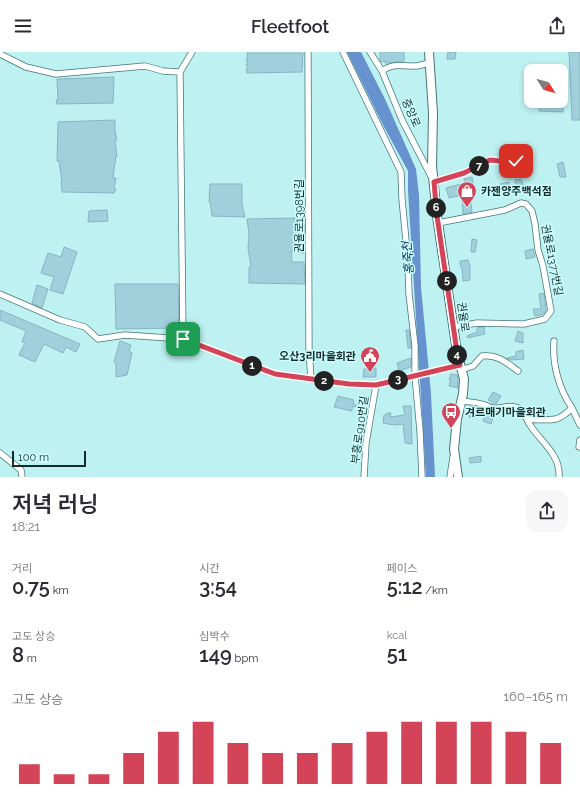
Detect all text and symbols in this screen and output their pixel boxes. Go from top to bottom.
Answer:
icon: menu [12,15,34,37]
icon: share [546,15,568,37]
text: Fleetfoot [251,16,329,37]
north arrow [524,64,568,108]
map controls [524,64,568,108]
street label: 중앙로 [399,96,423,130]
pin [499,144,533,178]
icon: check [505,150,527,172]
pin: 7 [469,156,489,176]
text: 7 [476,159,482,172]
street label: 권율로1398번길 [293,179,306,253]
shop icon: 카젠양주백석점 [456,180,478,208]
place label: 카젠양주백석점 [481,185,552,198]
pin: 6 [426,198,446,218]
text: 6 [433,201,439,214]
street label: 권율로1377번길 [539,223,565,297]
water label: 홍죽천 [400,239,416,275]
pin: 5 [437,271,457,291]
text: 5 [444,274,450,287]
street label: 권율로 [454,301,472,333]
pin [166,322,200,356]
icon: arrive [172,328,194,350]
public building icon: 오산3리마을회관 [359,345,381,373]
pin: 4 [447,345,467,365]
text: 4 [454,348,460,361]
place label: 오산3리마을회관 [279,350,356,363]
pin: 1 [242,356,262,376]
text: 1 [249,359,255,372]
pin: 3 [388,370,408,390]
pin: 2 [314,371,334,391]
text: 3 [395,373,401,386]
text: 2 [321,374,327,387]
street label: 부흥로910번길 [349,395,371,465]
bus stop icon: 겨르매기마을회관 [440,401,462,429]
place label: 겨르매기마을회관 [465,406,546,419]
scale bar [12,449,86,468]
text: 100 m [18,451,49,464]
button: share [526,490,568,532]
text: 저녁 러닝 [12,491,98,517]
text: 18:21 [12,519,40,534]
text: 거리 [12,562,32,575]
text: 시간 [199,562,220,575]
text: 페이스 [387,562,417,575]
text: 0.75 [12,575,50,599]
text: 3:54 [199,575,237,599]
text: 5:12 [387,575,423,599]
text: km [50,584,69,597]
text: /km [423,584,448,597]
text: kcal [387,629,407,642]
text: 고도 상승 [12,630,55,643]
text: 심박수 [199,630,230,643]
text: 51 [387,642,407,666]
text: 8 [12,643,24,667]
text: 149 [199,643,232,667]
text: m [24,652,37,665]
text: bpm [232,652,258,665]
text: 160–165 m [504,689,568,704]
text: 고도 상승 [12,692,63,707]

